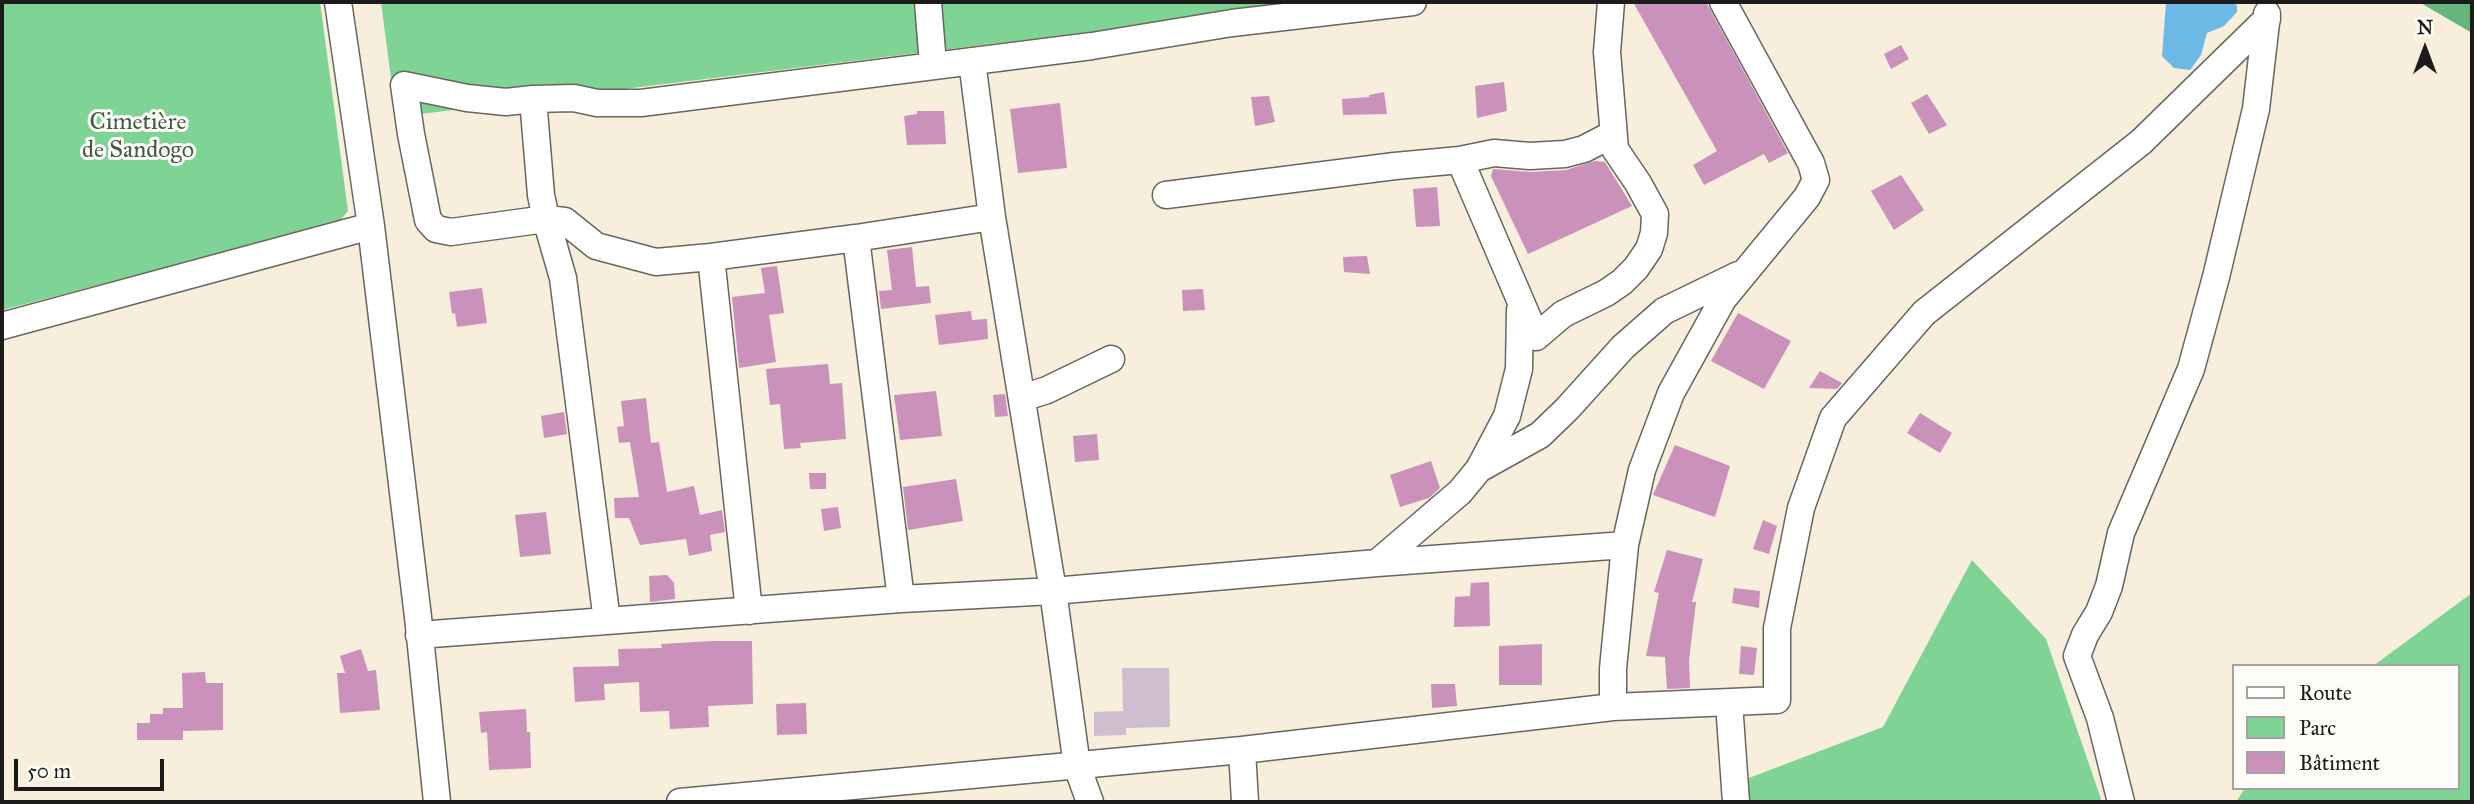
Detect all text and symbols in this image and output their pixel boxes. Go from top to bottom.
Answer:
north arrow [2390,14,2460,84]
text: N [2417,16,2433,39]
park label: Cimetière de Sandogo [82,109,194,165]
legend [2232,664,2460,790]
text: Route [2299,680,2352,706]
text: Parc [2299,715,2336,741]
scale bar [18,744,168,788]
text: Bâtiment [2299,750,2380,776]
text: 50 m [27,758,71,784]

